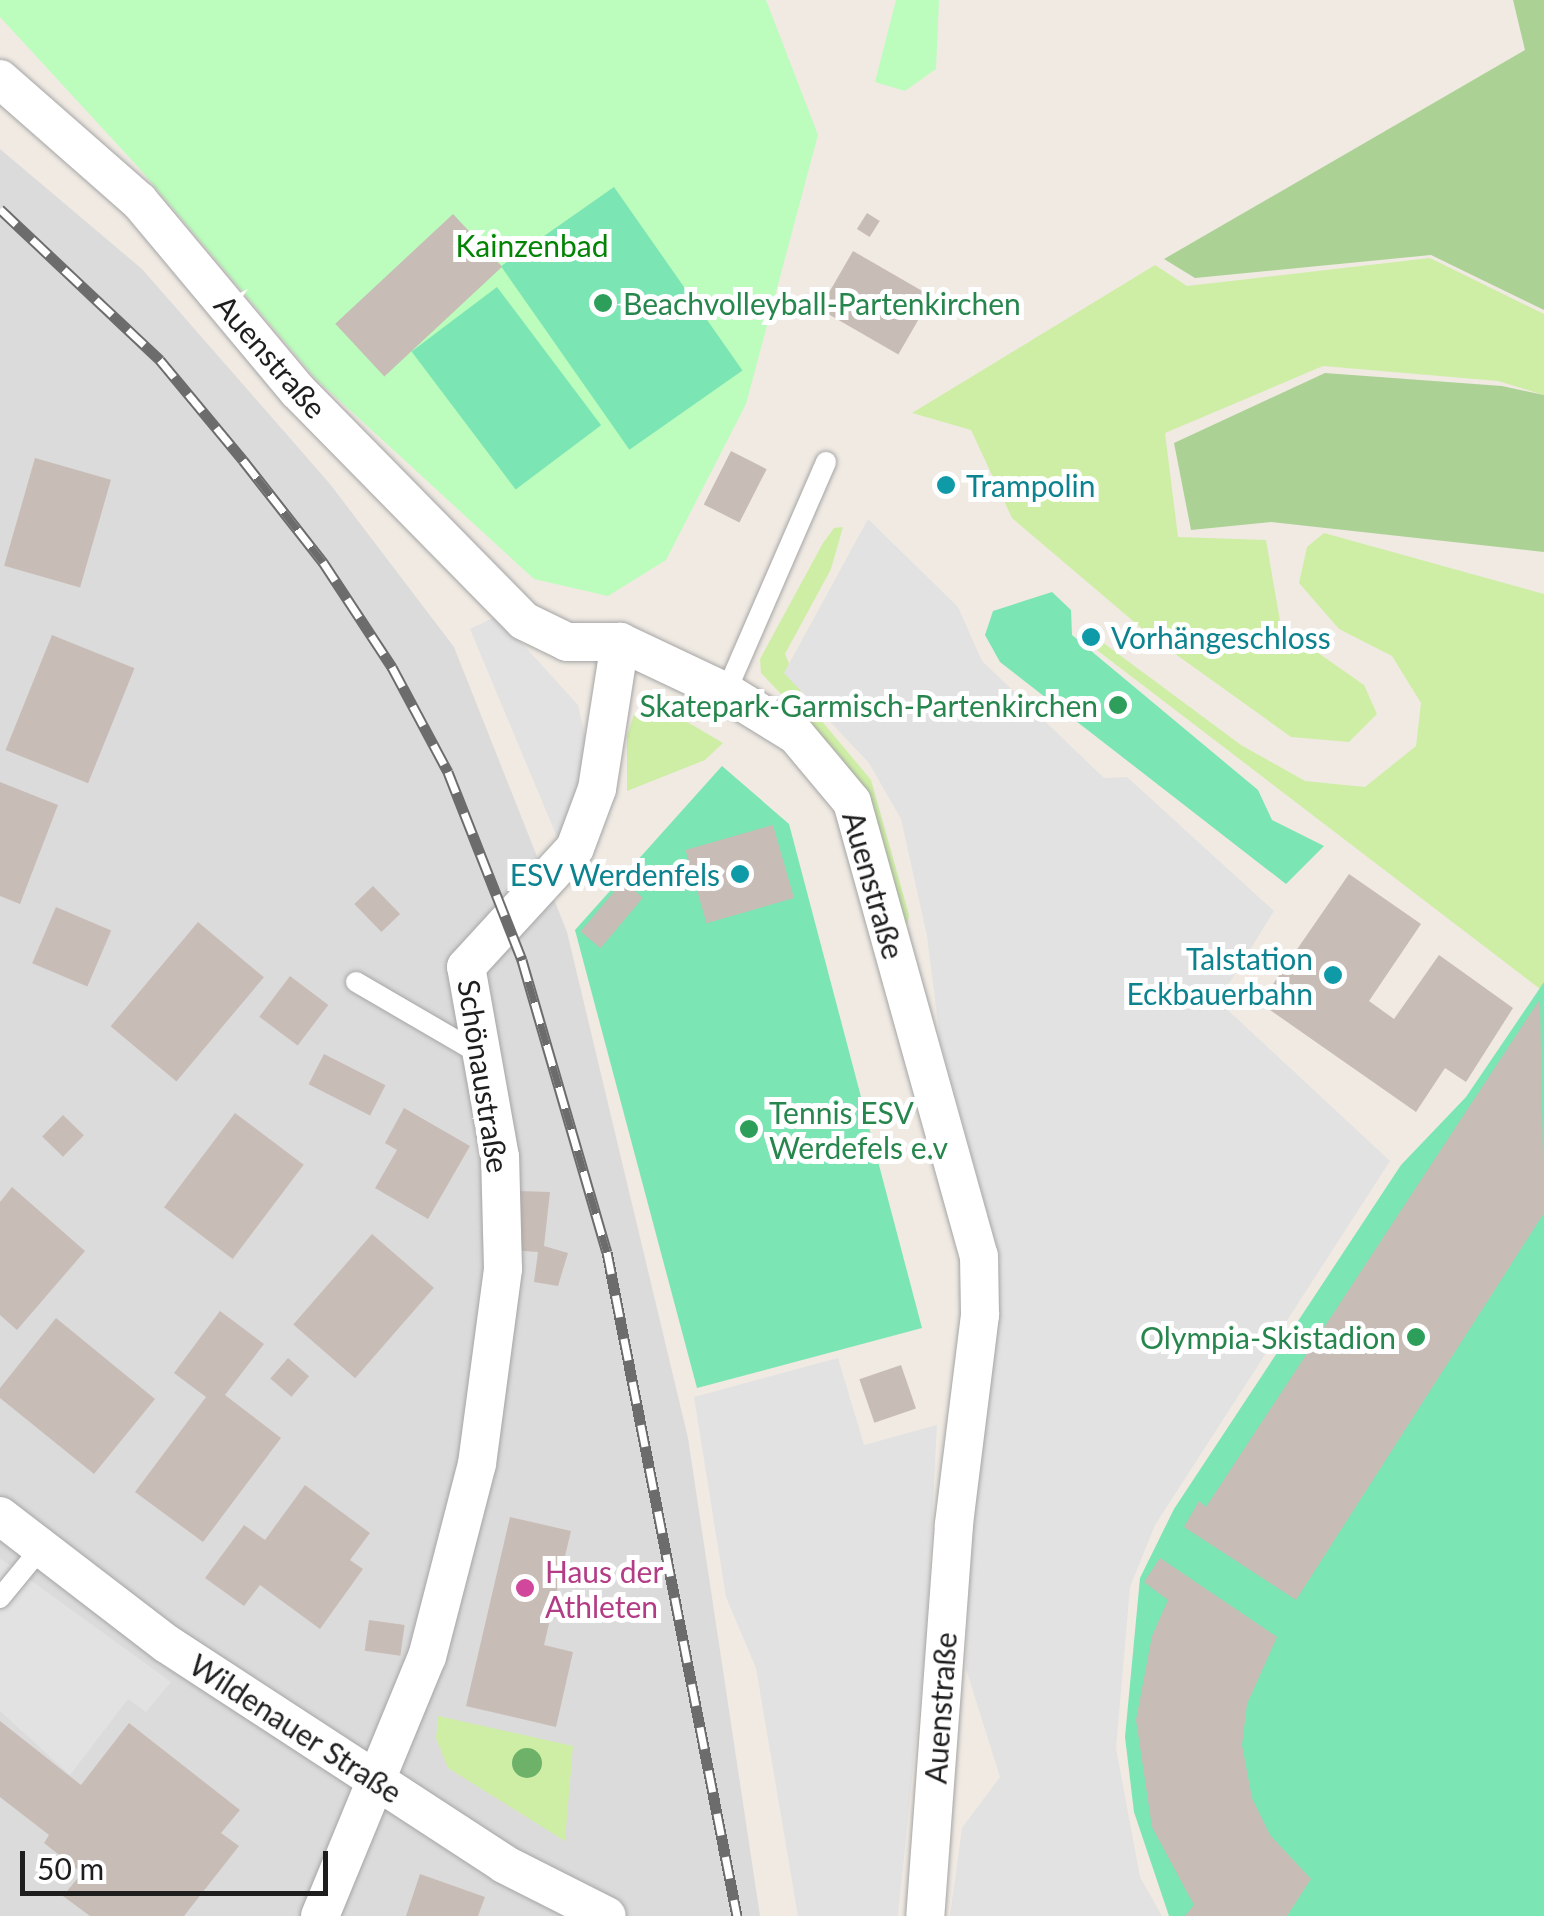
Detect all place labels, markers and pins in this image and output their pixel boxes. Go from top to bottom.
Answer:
place label: Beachvolleyball-Partenkirchen [623,285,1021,321]
marker: Beachvolleyball-Partenkirchen [592,292,614,314]
place label: Trampolin [966,467,1096,503]
marker: Trampolin [935,474,957,496]
place label: Vorhängeschloss [1111,619,1331,655]
marker: Vorhängeschloss [1080,626,1102,648]
place label: Skatepark-Garmisch-Partenkirchen [639,687,1098,723]
marker: Skatepark-Garmisch-Partenkirchen [1107,694,1129,716]
place label: ESV Werdenfels [508,856,720,892]
marker: ESV Werdenfels [729,863,751,885]
place label: Talstation Eckbauerbahn [1126,940,1313,1010]
marker: Talstation Eckbauerbahn [1322,964,1344,986]
place label: Tennis ESV Werdefels e.v [769,1094,948,1164]
marker: Tennis ESV Werdefels e.v [738,1118,760,1140]
place label: Olympia-Skistadion [1140,1319,1396,1355]
marker: Olympia-Skistadion [1405,1326,1427,1348]
place label: Haus der Athleten [545,1553,663,1624]
marker: Haus der Athleten [514,1577,536,1599]

